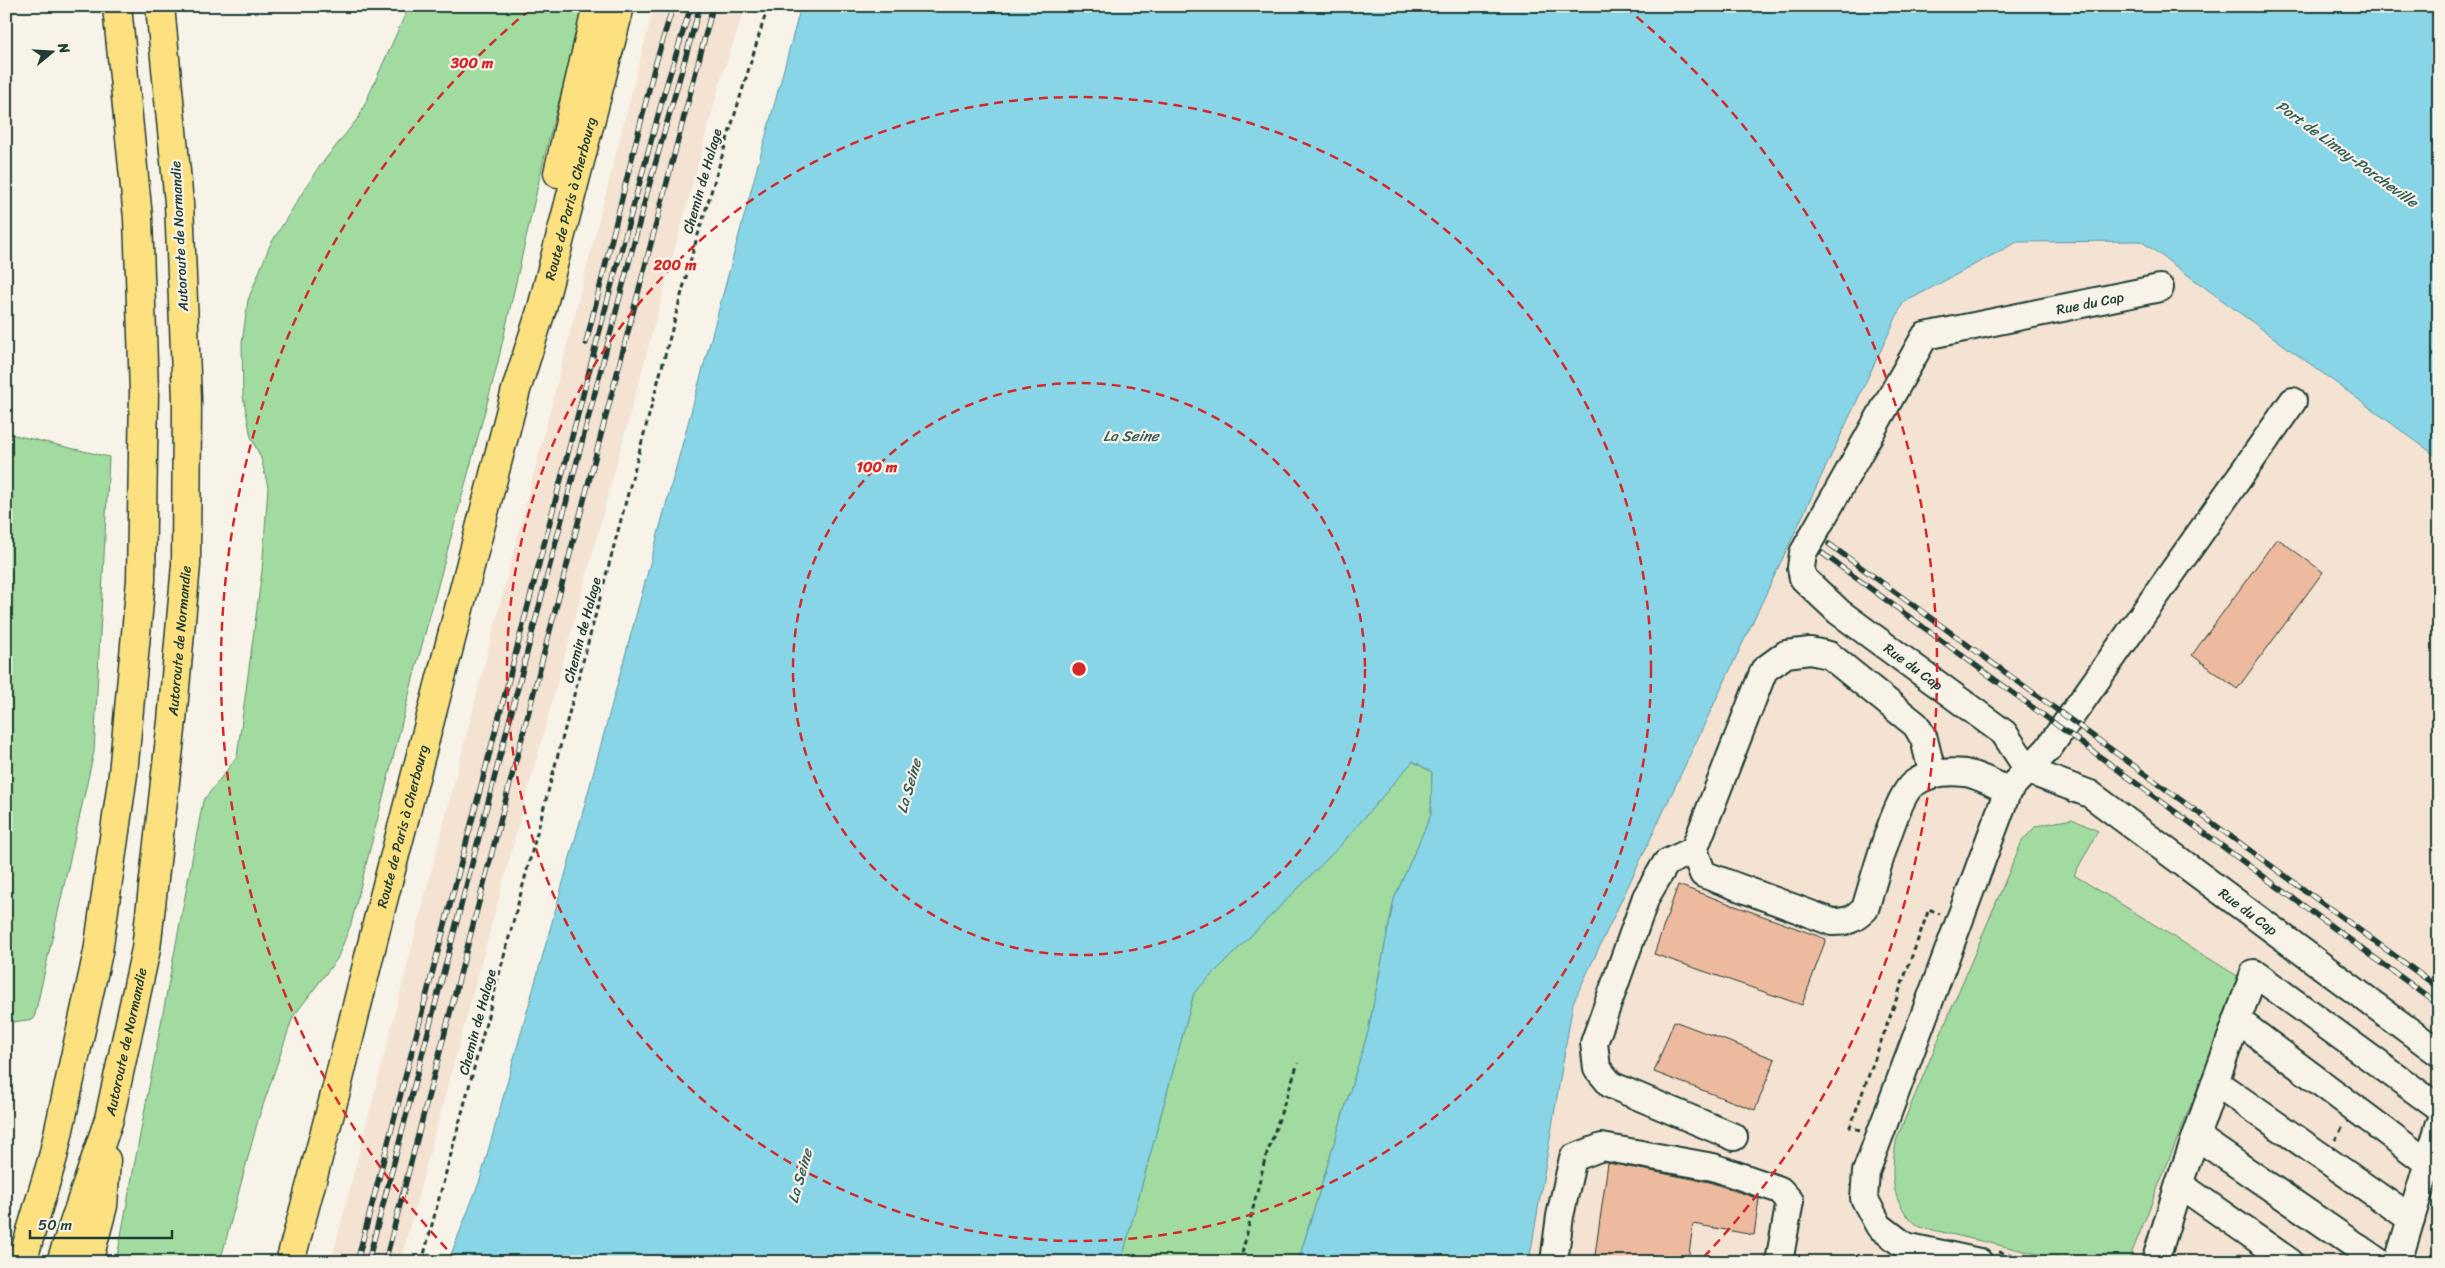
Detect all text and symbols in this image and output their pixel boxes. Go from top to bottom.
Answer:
north arrow [28,28,78,78]
text: N [50,39,77,57]
text: 300 m [450,50,494,76]
water label: Port de Limay-Porcheville [2270,93,2425,215]
street label: Route de Paris à Cherbourg [538,114,604,283]
street label: Chemin de Halage [675,125,730,237]
street label: Autoroute de Normandie [163,160,196,313]
text: 200 m [652,252,697,278]
street label: Rue du Cap [2054,285,2127,322]
water label: La Seine [1103,423,1160,449]
text: 100 m [857,454,898,480]
street label: Autoroute de Normandie [160,564,199,718]
street label: Chemin de Halage [556,574,609,686]
street label: Rue du Cap [1878,637,1949,698]
centre of rings [1070,660,1088,678]
street label: Route de Paris à Cherbourg [370,742,436,911]
water label: La Seine [889,755,929,816]
street label: Rue du Cap [2213,881,2283,943]
street label: Autoroute de Normandie [98,965,155,1119]
street label: Chemin de Halage [451,966,504,1078]
water label: La Seine [780,1145,820,1206]
scale bar [30,1208,172,1240]
text: 50 m [38,1212,73,1238]

